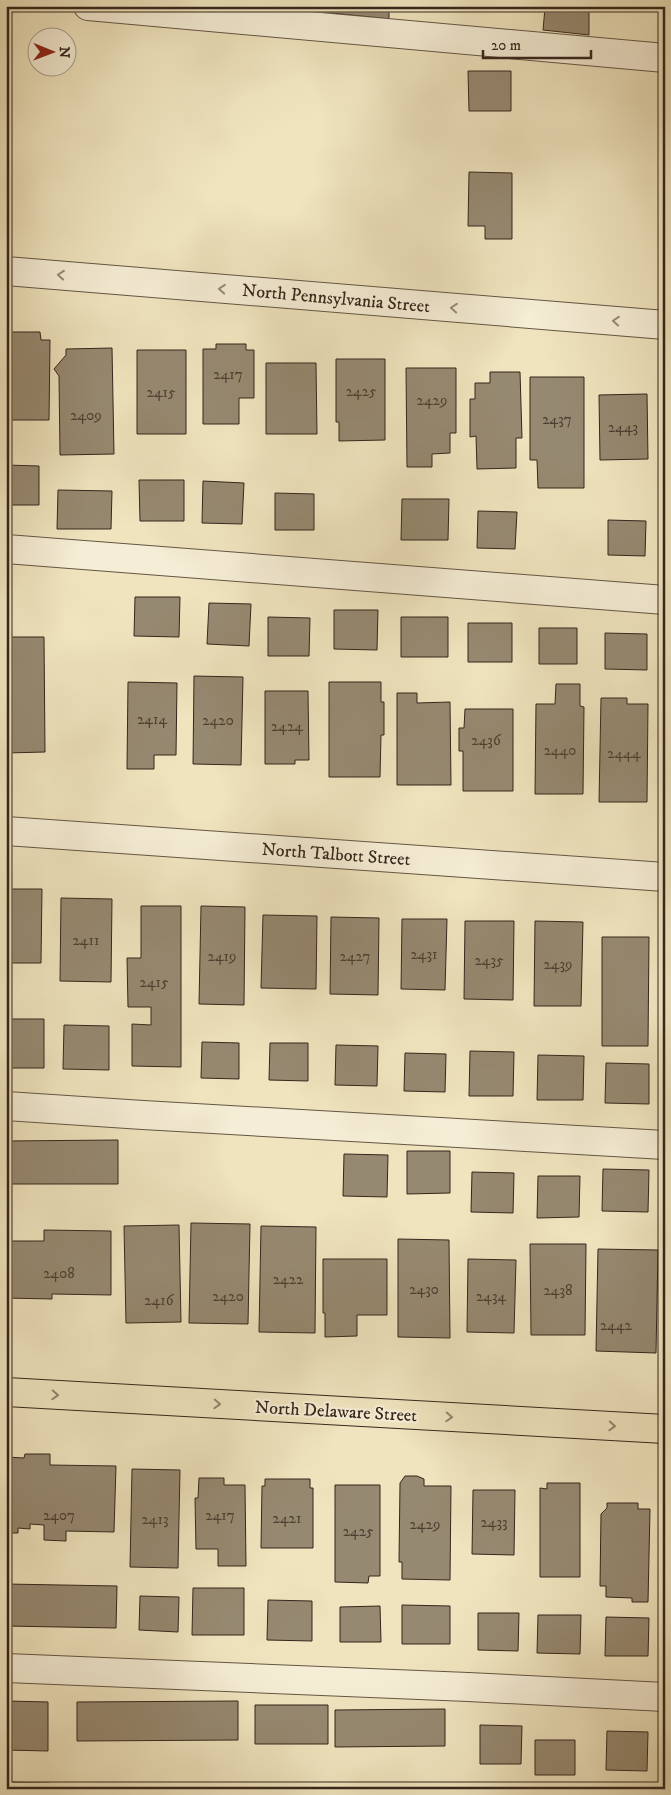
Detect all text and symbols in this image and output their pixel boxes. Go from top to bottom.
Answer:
north arrow [28,28,78,78]
scale bar [483,28,591,60]
text: 20 m [491,36,521,55]
text: N [55,46,73,59]
one-way arrow [56,270,64,281]
street label: North Pennsylvania Street [241,280,431,318]
one-way arrow [218,283,226,294]
one-way arrow [450,302,458,313]
one-way arrow [612,316,620,327]
house number: 2417 [213,365,243,384]
house number: 2425 [346,382,377,401]
house number: 2415 [147,383,176,402]
house number: 2429 [417,391,447,410]
house number: 2409 [70,406,102,425]
house number: 2437 [542,410,572,429]
house number: 2443 [608,418,638,437]
house number: 2414 [137,710,167,729]
house number: 2420 [202,711,234,730]
house number: 2424 [271,717,303,736]
house number: 2436 [471,731,502,750]
house number: 2440 [544,741,576,760]
house number: 2444 [607,744,641,763]
street label: North Talbott Street [261,839,411,871]
house number: 2411 [72,931,100,950]
house number: 2431 [410,945,438,964]
house number: 2419 [208,947,236,966]
house number: 2427 [340,947,371,966]
house number: 2435 [474,951,504,970]
house number: 2439 [543,955,573,974]
house number: 2415 [140,973,169,992]
house number: 2408 [43,1264,75,1283]
house number: 2422 [273,1270,304,1289]
house number: 2430 [409,1280,439,1299]
house number: 2438 [543,1281,573,1300]
house number: 2420 [212,1287,244,1306]
house number: 2434 [476,1287,506,1306]
house number: 2416 [144,1291,175,1310]
house number: 2442 [600,1316,633,1335]
one-way arrow [51,1389,59,1400]
street label: North Delaware Street [254,1397,418,1427]
one-way arrow [213,1398,221,1409]
one-way arrow [446,1412,454,1423]
one-way arrow [608,1421,616,1432]
house number: 2407 [43,1506,75,1525]
house number: 2417 [205,1506,235,1525]
house number: 2421 [273,1509,301,1528]
house number: 2413 [141,1510,169,1529]
house number: 2433 [480,1513,508,1532]
house number: 2429 [410,1515,440,1534]
house number: 2425 [343,1522,374,1541]

